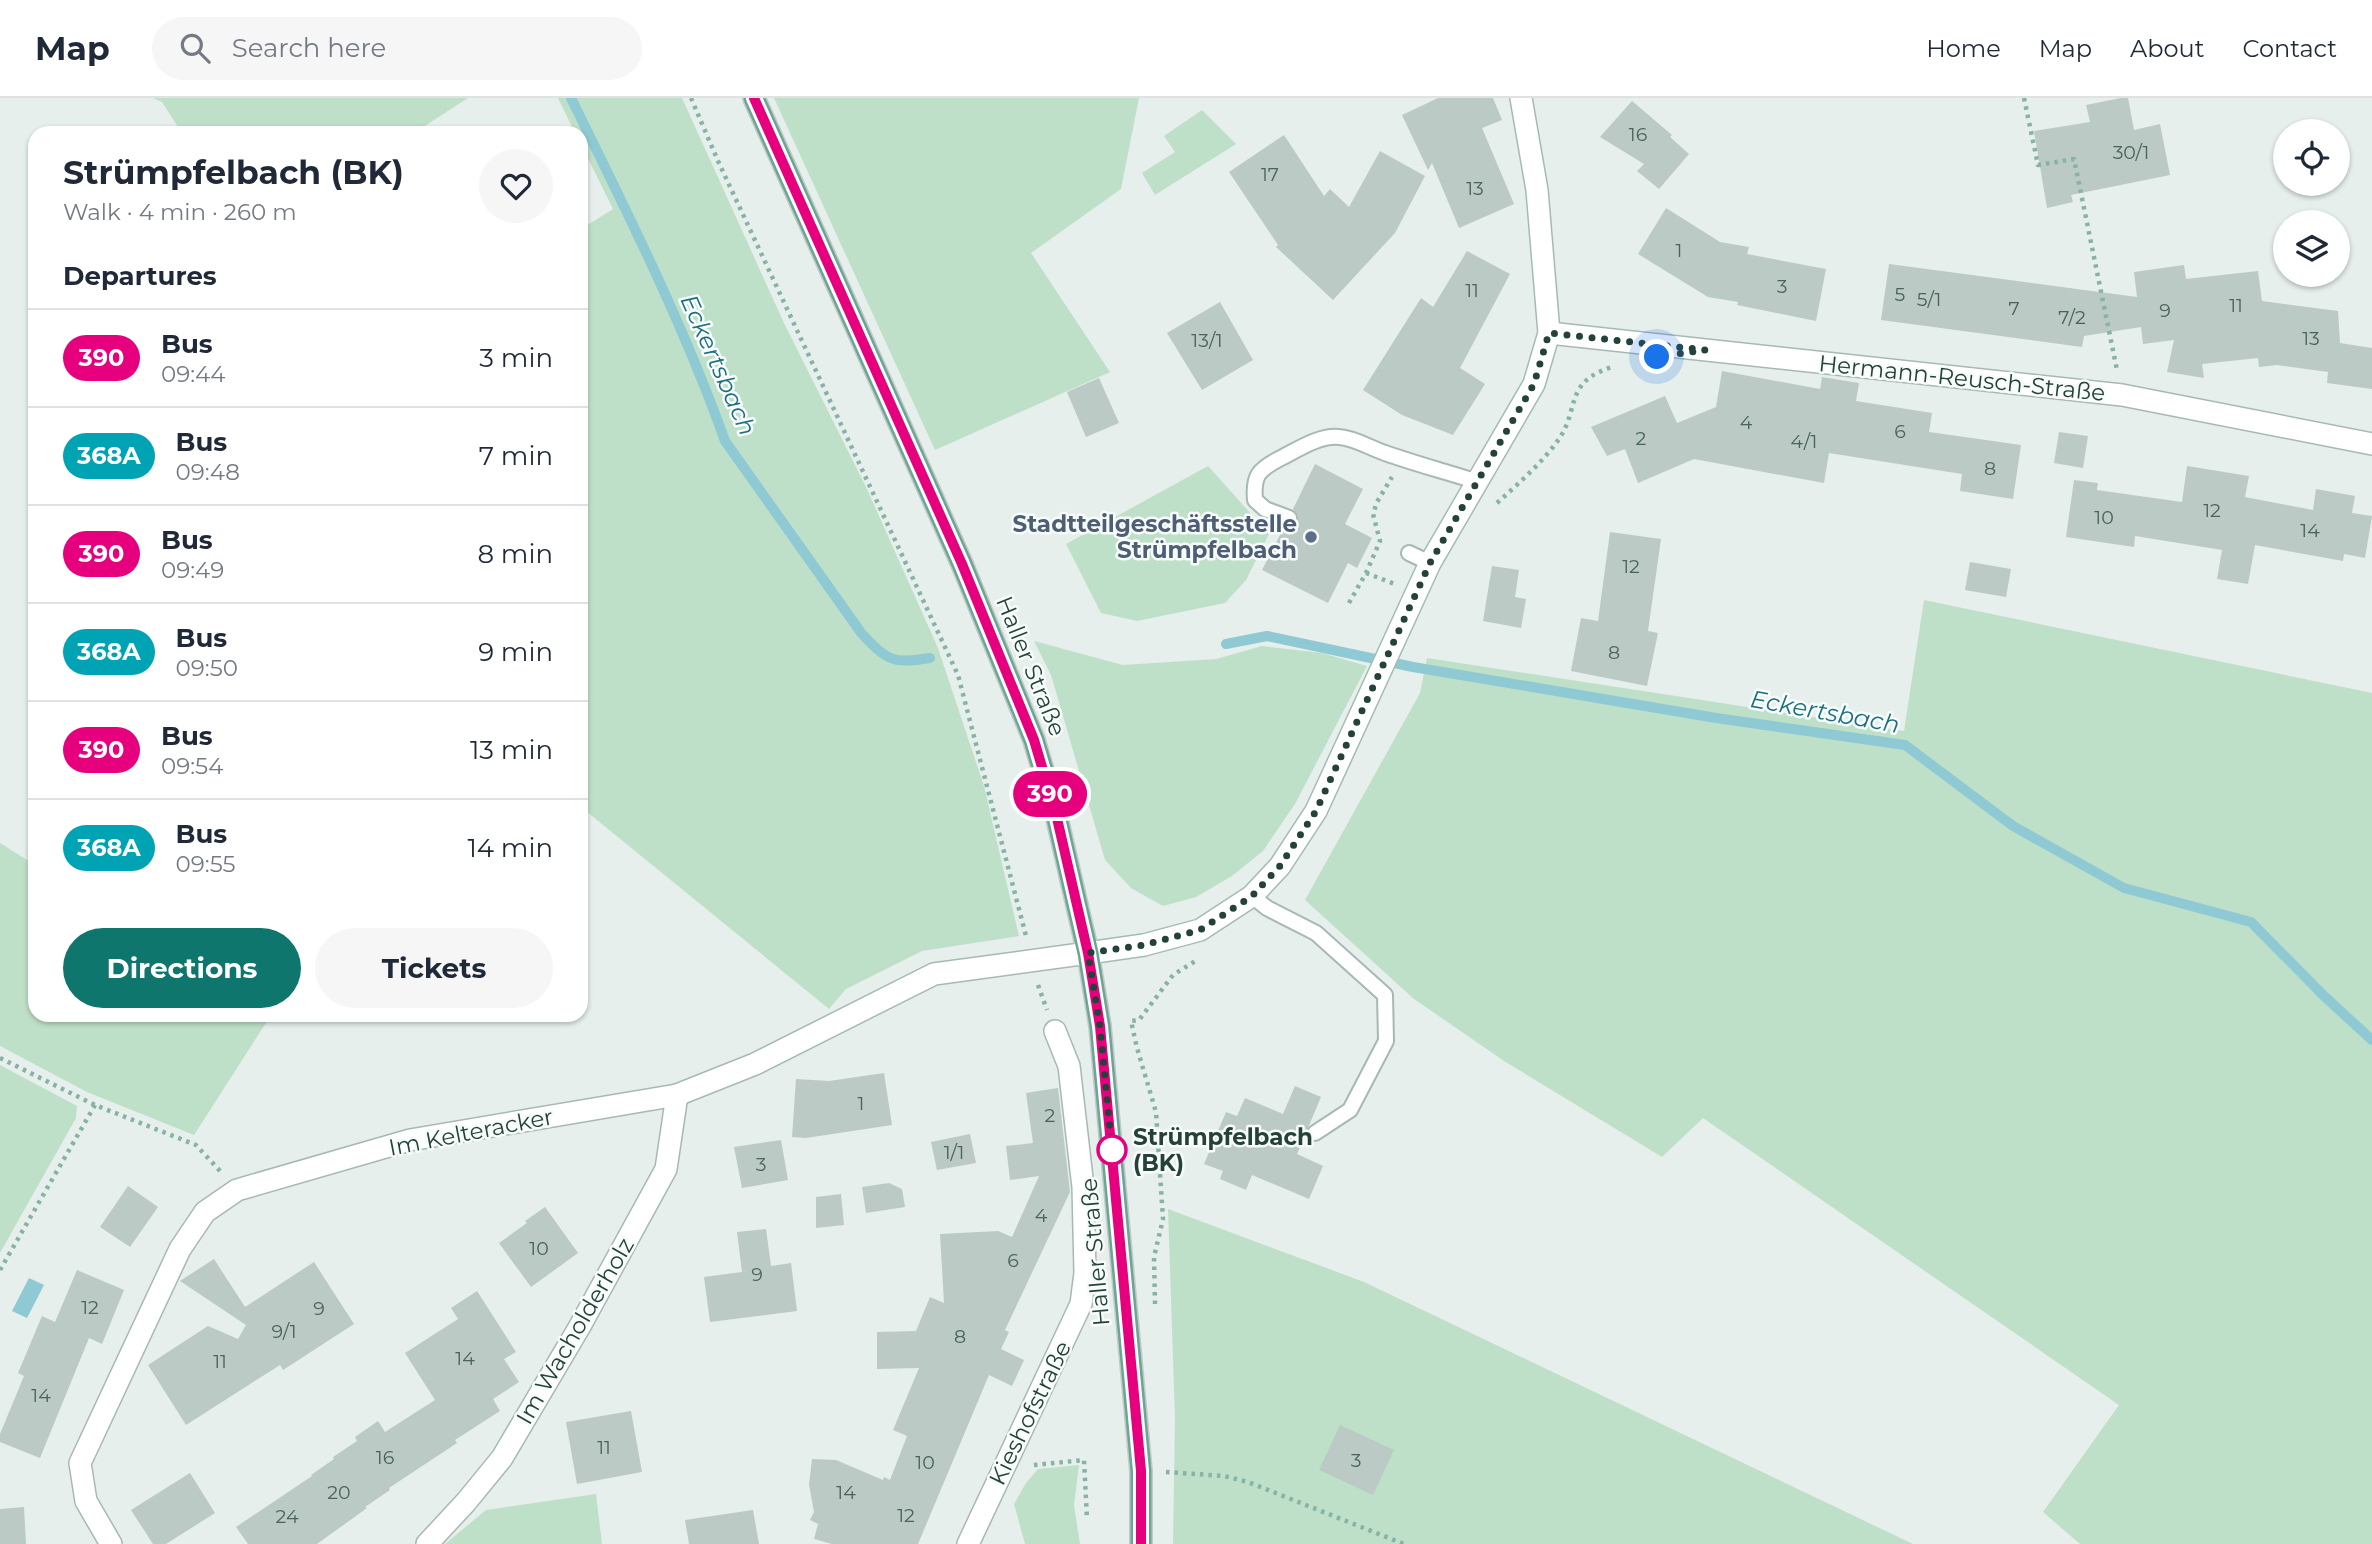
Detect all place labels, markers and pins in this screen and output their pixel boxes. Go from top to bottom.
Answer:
place label: Stadtteilgeschäftsstelle Strümpfelbach [1013,510,1297,564]
marker: Stadtteilgeschäftsstelle Strümpfelbach [1303,529,1319,545]
place label: Strümpfelbach (BK) [1133,1123,1313,1177]
marker: Strümpfelbach (BK) [1097,1135,1127,1165]

